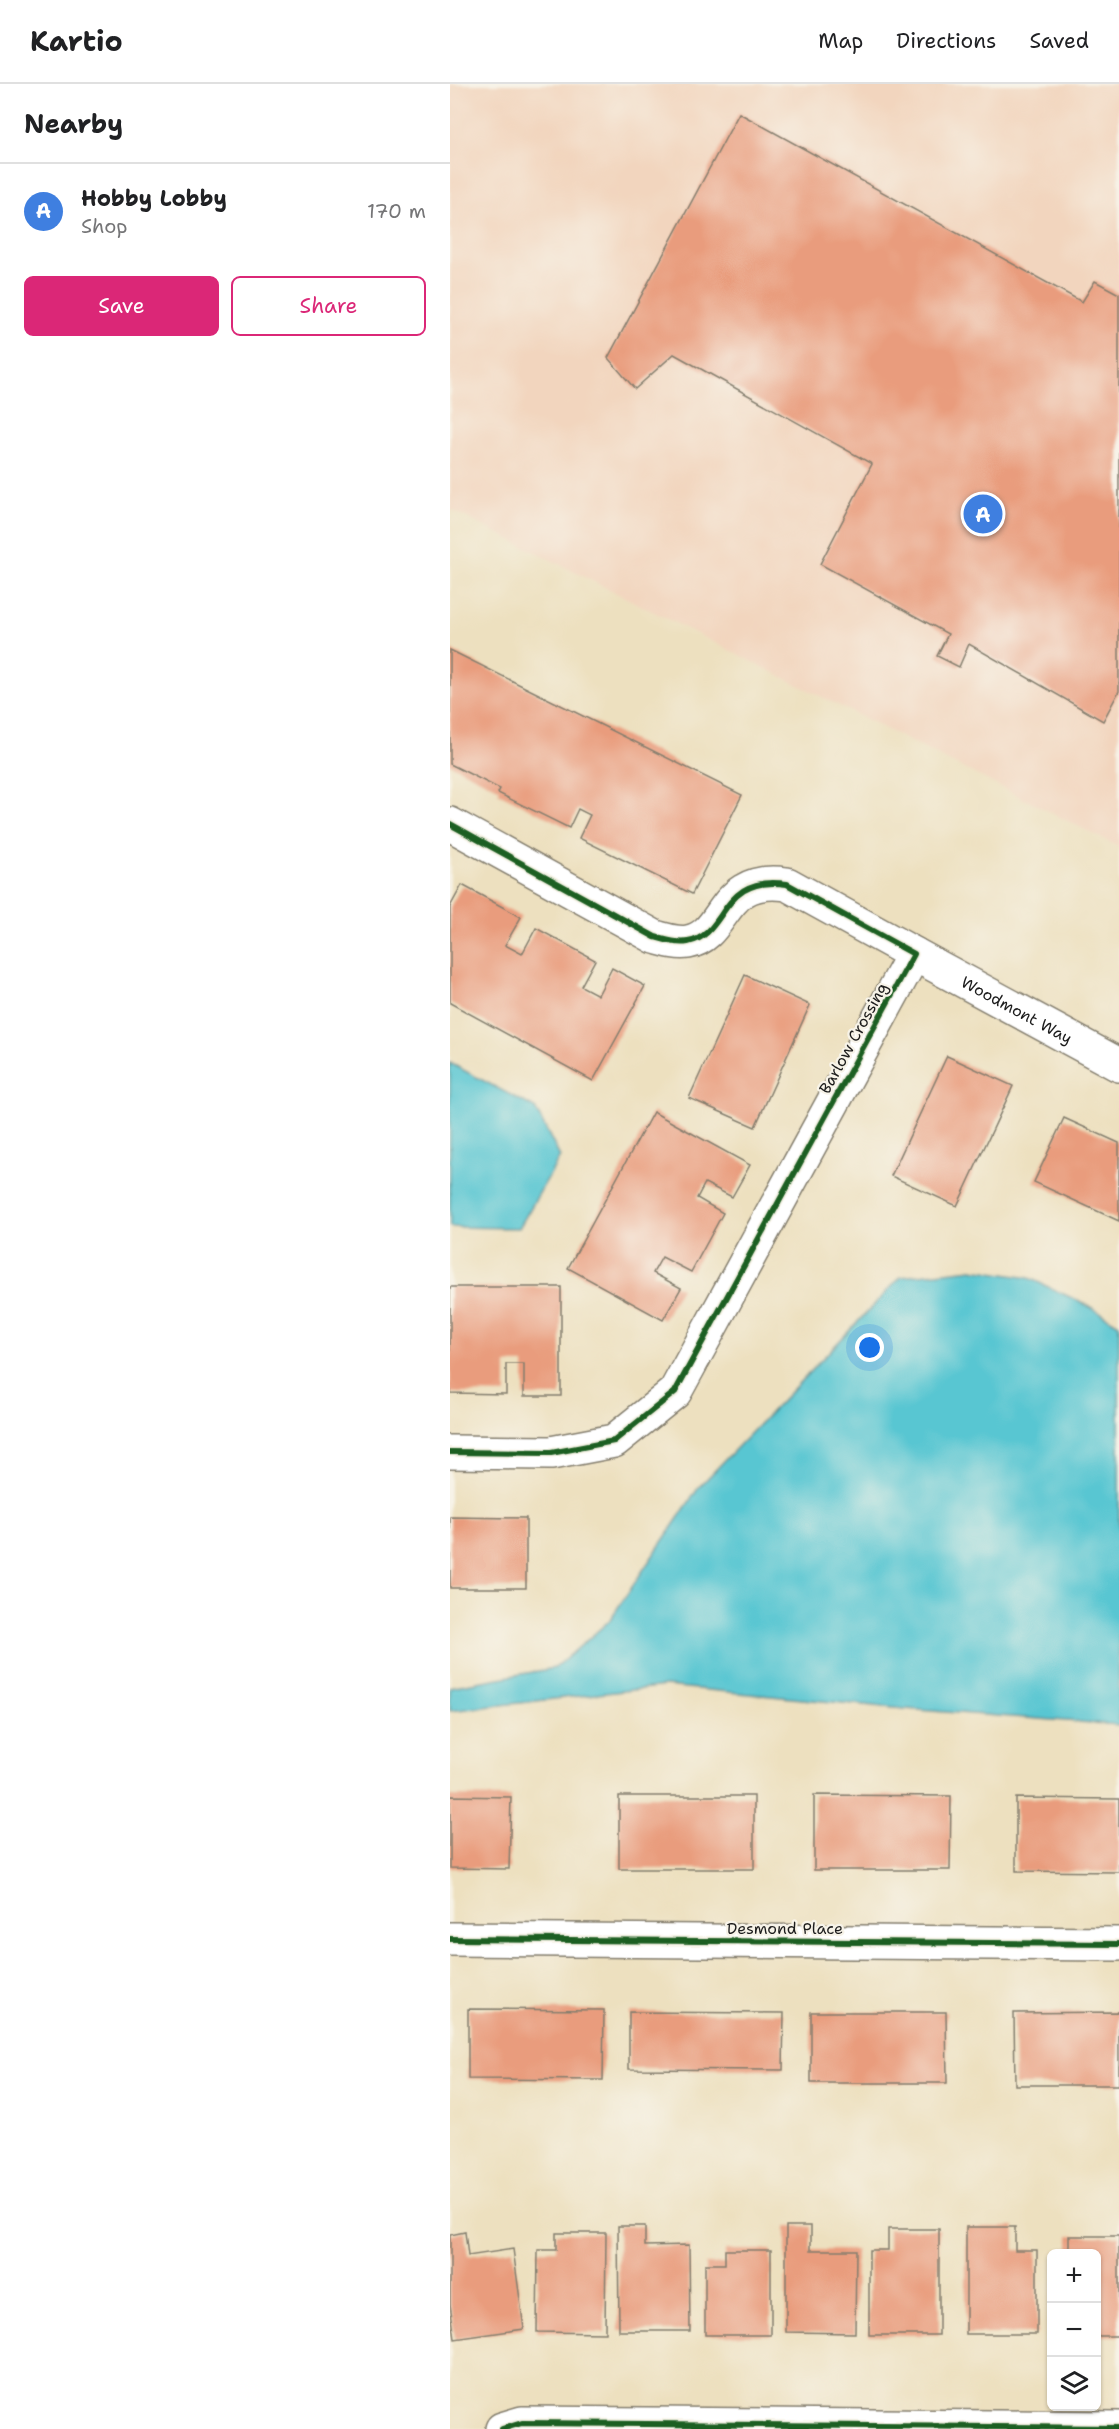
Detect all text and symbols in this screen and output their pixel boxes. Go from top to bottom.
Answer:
text: Kartio [30,22,123,60]
text: Map [818,27,863,55]
text: Directions [896,27,996,55]
text: Saved [1029,27,1089,55]
text: Nearby [24,106,123,141]
text: Hobby Lobby [81,184,227,213]
text: A [36,198,51,224]
text: 170 m [367,198,426,224]
text: Shop [81,213,128,239]
button: Save [24,276,219,336]
button: Share [231,276,426,336]
pin: A [964,492,1002,536]
street label: Woodmont Way [957,972,1076,1049]
street label: Barlow Crossing [814,979,893,1098]
your location [855,1333,884,1362]
street label: Desmond Place [727,1918,843,1939]
map controls [1047,2249,1101,2411]
button: + [1047,2249,1101,2303]
button: − [1047,2303,1101,2357]
button: layers [1047,2357,1101,2411]

